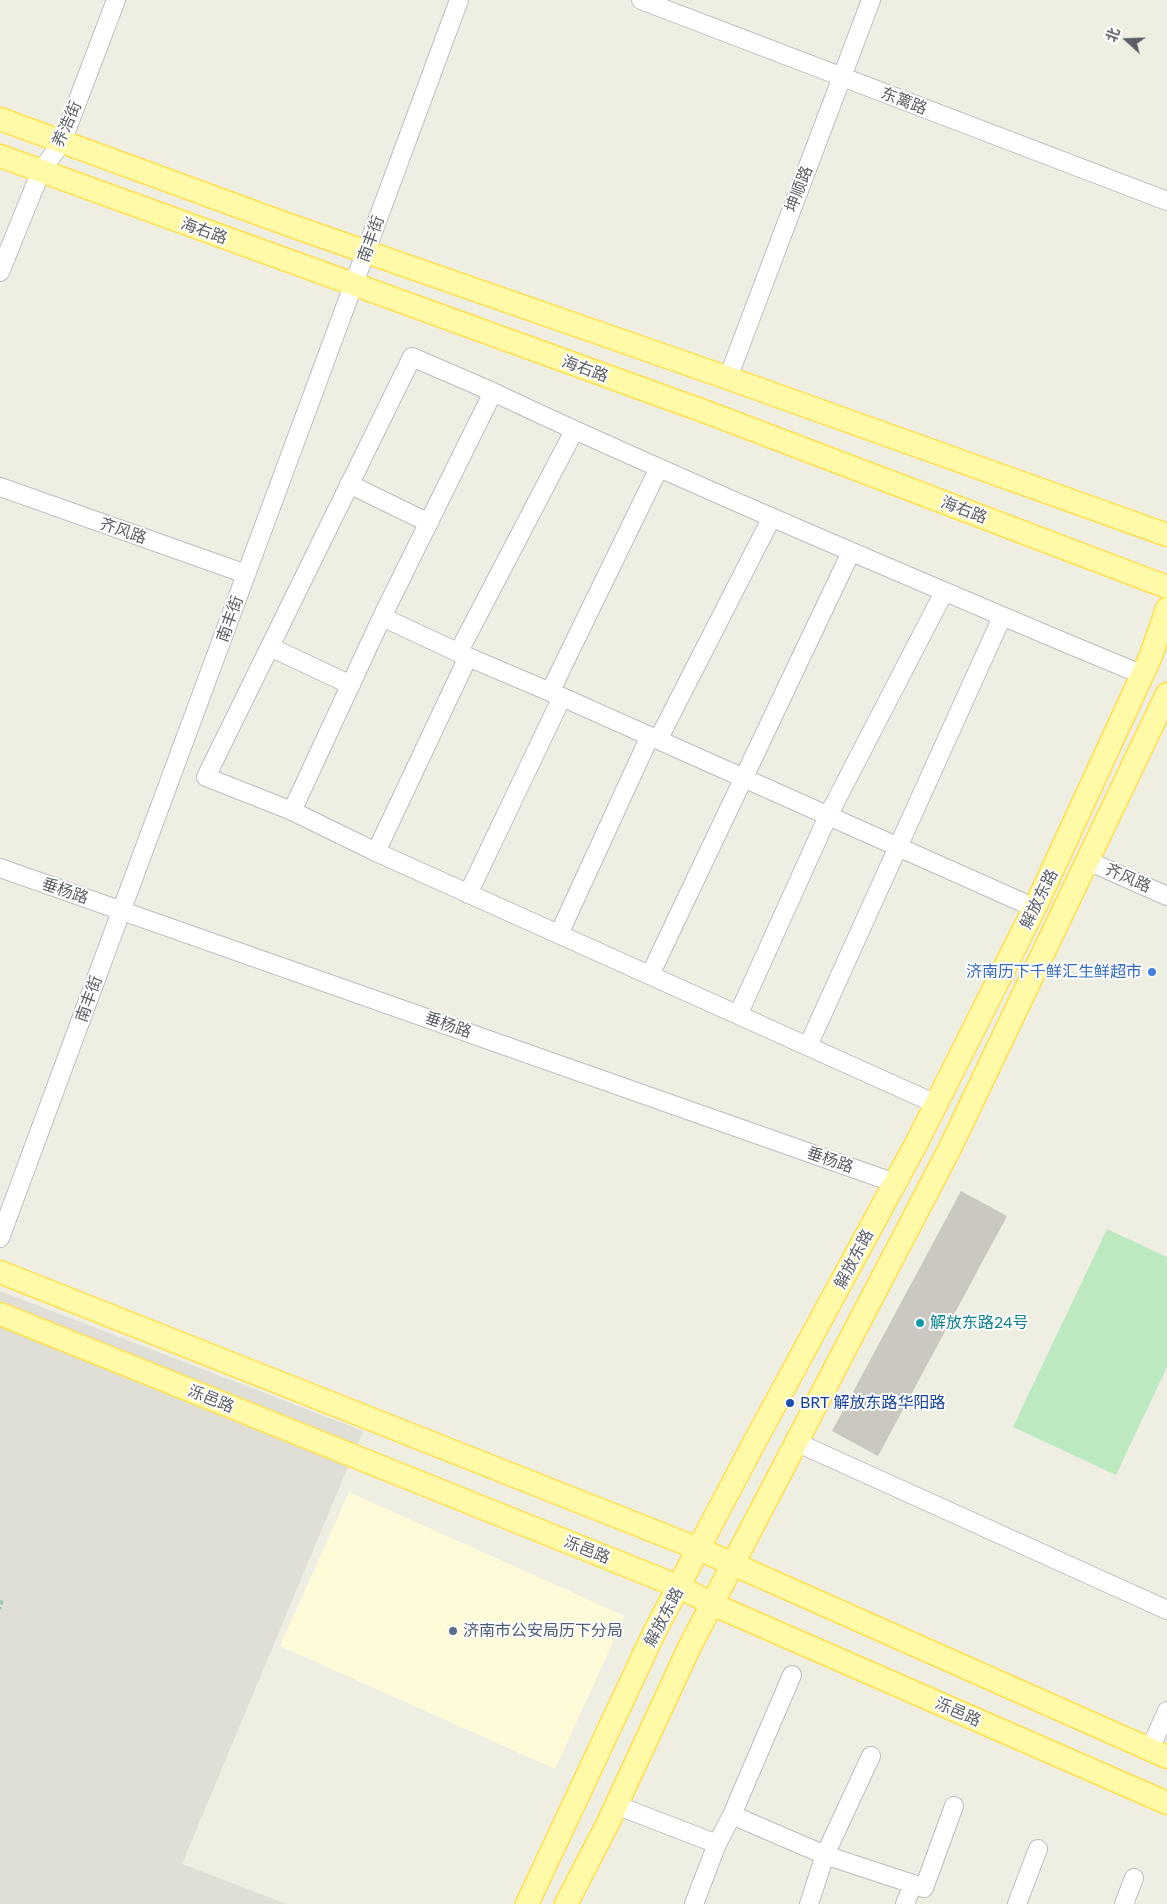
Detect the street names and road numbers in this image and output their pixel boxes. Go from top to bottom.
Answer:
street label: 东篱路 [878,83,930,119]
street label: 养浩街 [48,98,86,150]
street label: 坤顺路 [781,163,817,215]
street label: 南丰街 [354,213,388,265]
street label: 海右路 [178,214,230,248]
street label: 海右路 [559,352,611,386]
street label: 海右路 [938,492,990,528]
street label: 齐风路 [97,514,149,548]
street label: 南丰街 [213,593,247,645]
street label: 齐风路 [1102,859,1154,897]
street label: 解放东路 [1016,866,1062,932]
street label: 垂杨路 [39,874,91,908]
street label: 南丰街 [72,973,106,1025]
street label: 垂杨路 [422,1008,474,1042]
street label: 垂杨路 [804,1143,856,1177]
street label: 解放东路 [831,1226,877,1292]
street label: 泺邑路 [185,1381,237,1417]
street label: 泺邑路 [561,1532,613,1568]
street label: 解放东路 [641,1584,687,1650]
street label: 泺邑路 [932,1693,984,1731]

